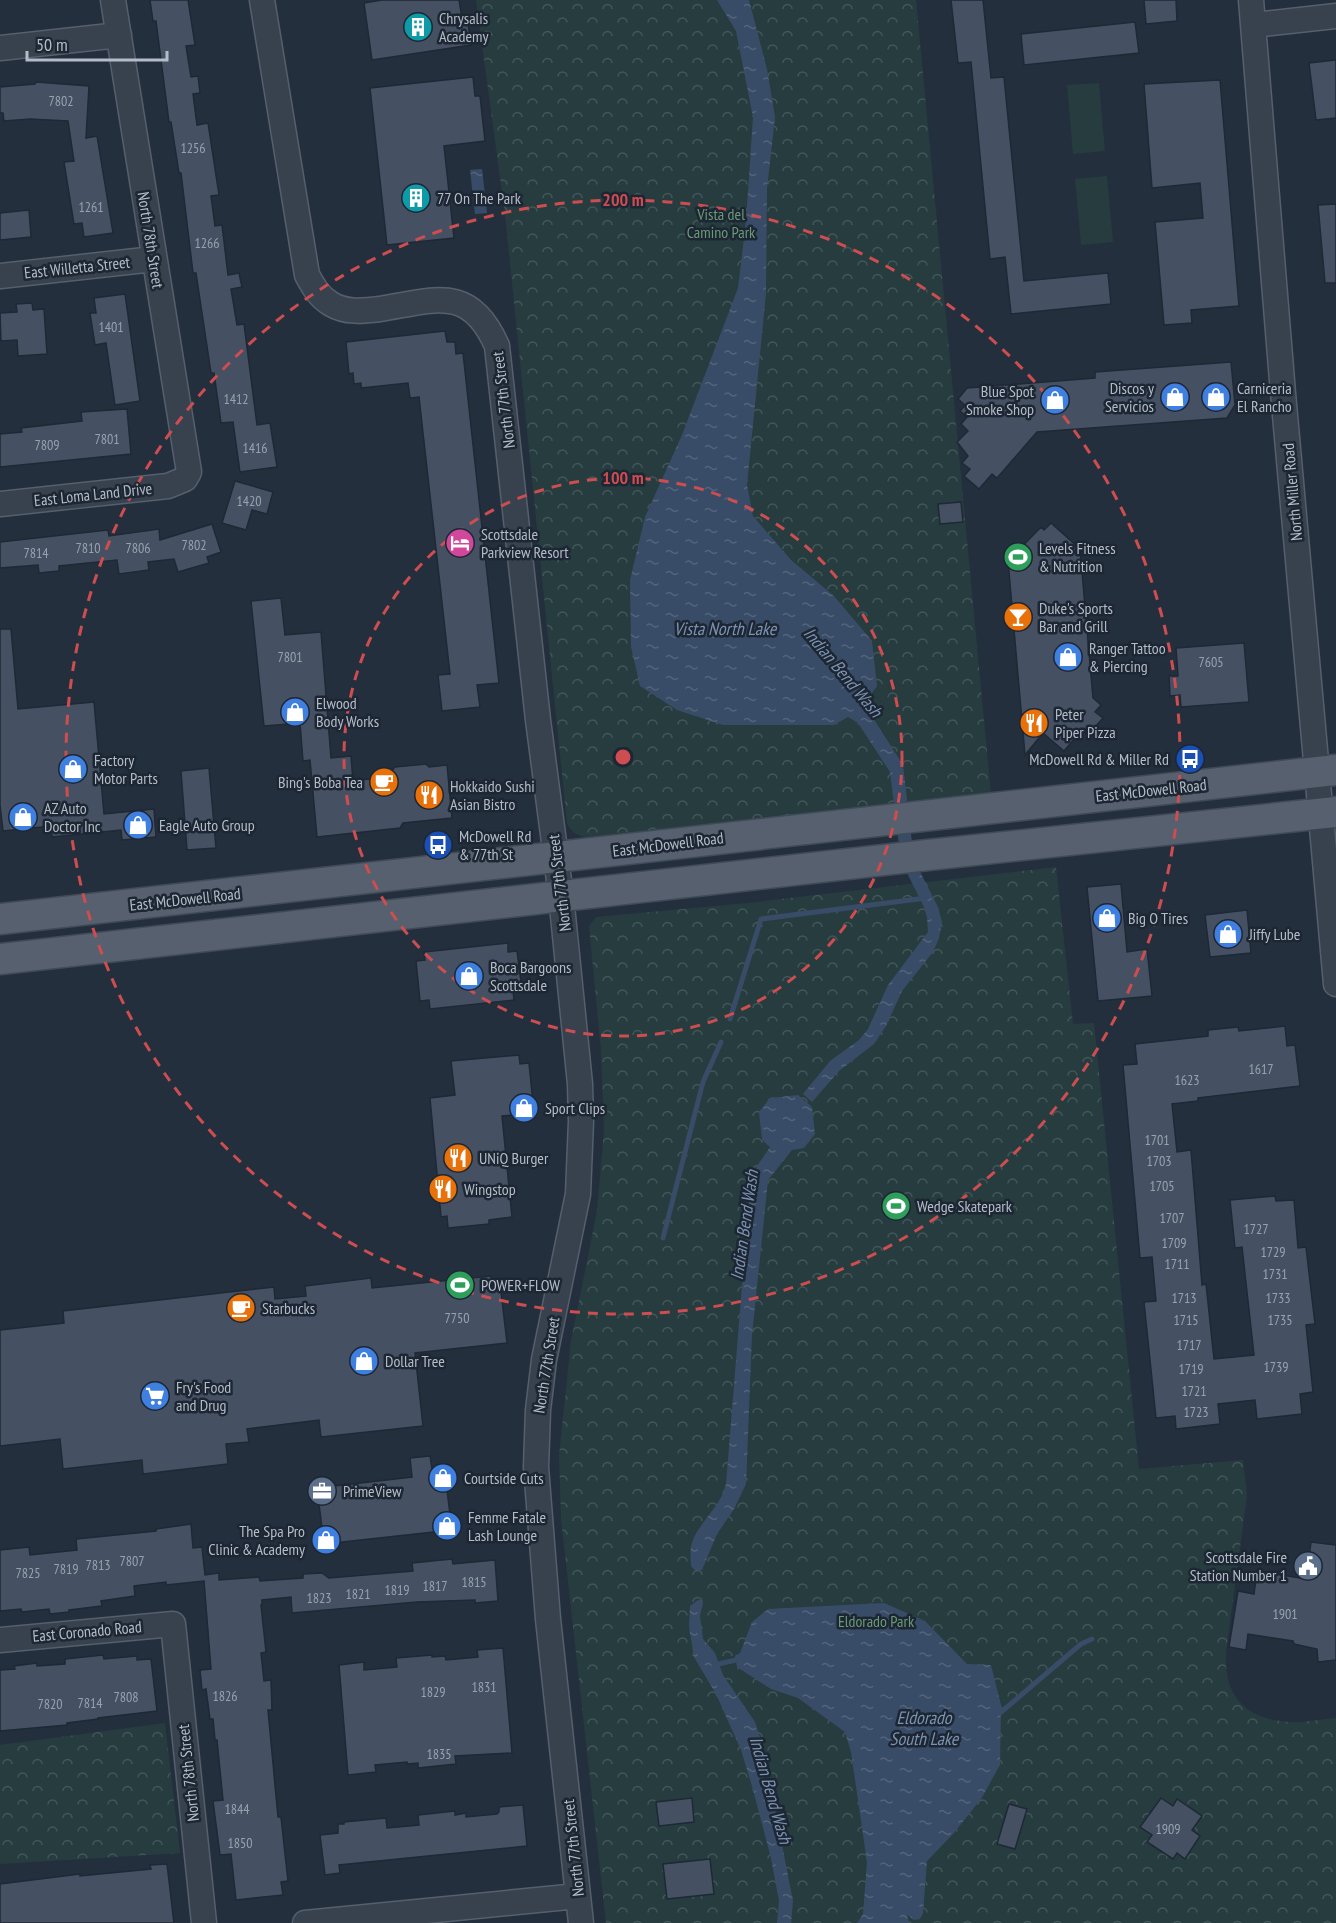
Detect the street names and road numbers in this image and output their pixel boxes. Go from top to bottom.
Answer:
street label: North 78th Street [133,190,169,290]
street label: East Willetta Street [23,251,131,282]
street label: North 77th Street [487,350,519,450]
street label: North Miller Road [1278,442,1306,542]
street label: East Loma Land Drive [33,478,153,510]
street label: East McDowell Road [1094,774,1208,806]
street label: East McDowell Road [611,827,725,861]
street label: North 77th Street [543,833,575,933]
street label: East McDowell Road [128,883,242,915]
street label: North 77th Street [529,1315,564,1415]
street label: East Coronado Road [32,1616,142,1646]
street label: North 78th Street [173,1723,203,1823]
street label: North 77th Street [558,1798,588,1897]

